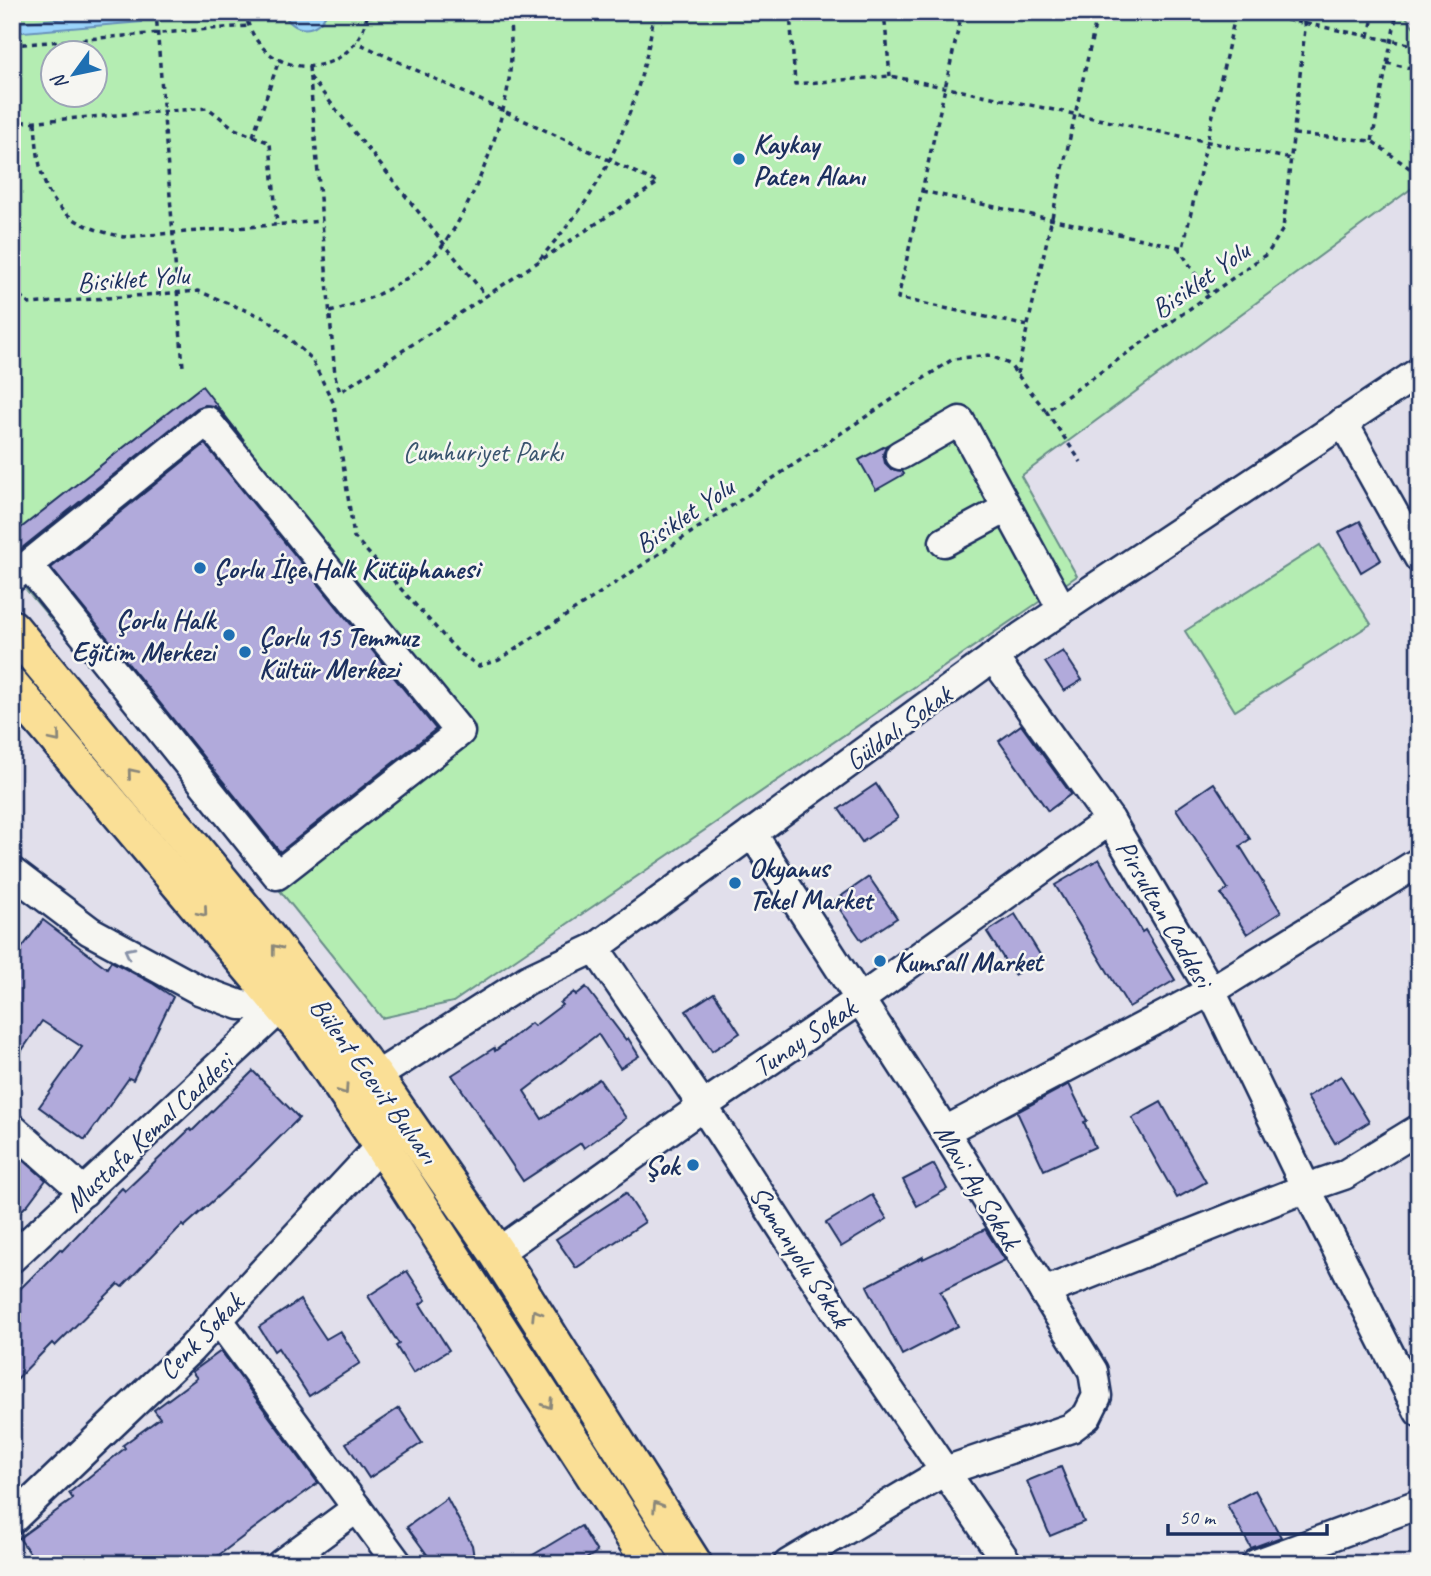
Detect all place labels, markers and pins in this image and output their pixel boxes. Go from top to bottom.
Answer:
place label: Kaykay Paten Alanı [753,126,867,193]
marker: Kaykay Paten Alanı [731,151,747,167]
place label: Çorlu İlçe Halk Kütüphanesi [214,551,483,586]
marker: Çorlu İlçe Halk Kütüphanesi [192,560,208,576]
place label: Çorlu Halk Eğitim Merkezi [72,602,219,669]
place label: Çorlu 15 Temmuz Kültür Merkezi [259,619,420,686]
marker: Çorlu Halk Eğitim Merkezi [221,627,237,643]
marker: Çorlu 15 Temmuz Kültür Merkezi [237,644,253,660]
place label: Okyanus Tekel Market [749,850,876,917]
marker: Okyanus Tekel Market [727,875,743,891]
place label: Kumsall Market [894,944,1045,979]
marker: Kumsall Market [872,953,888,969]
place label: Şok [645,1148,682,1183]
marker: Şok [685,1157,701,1173]

